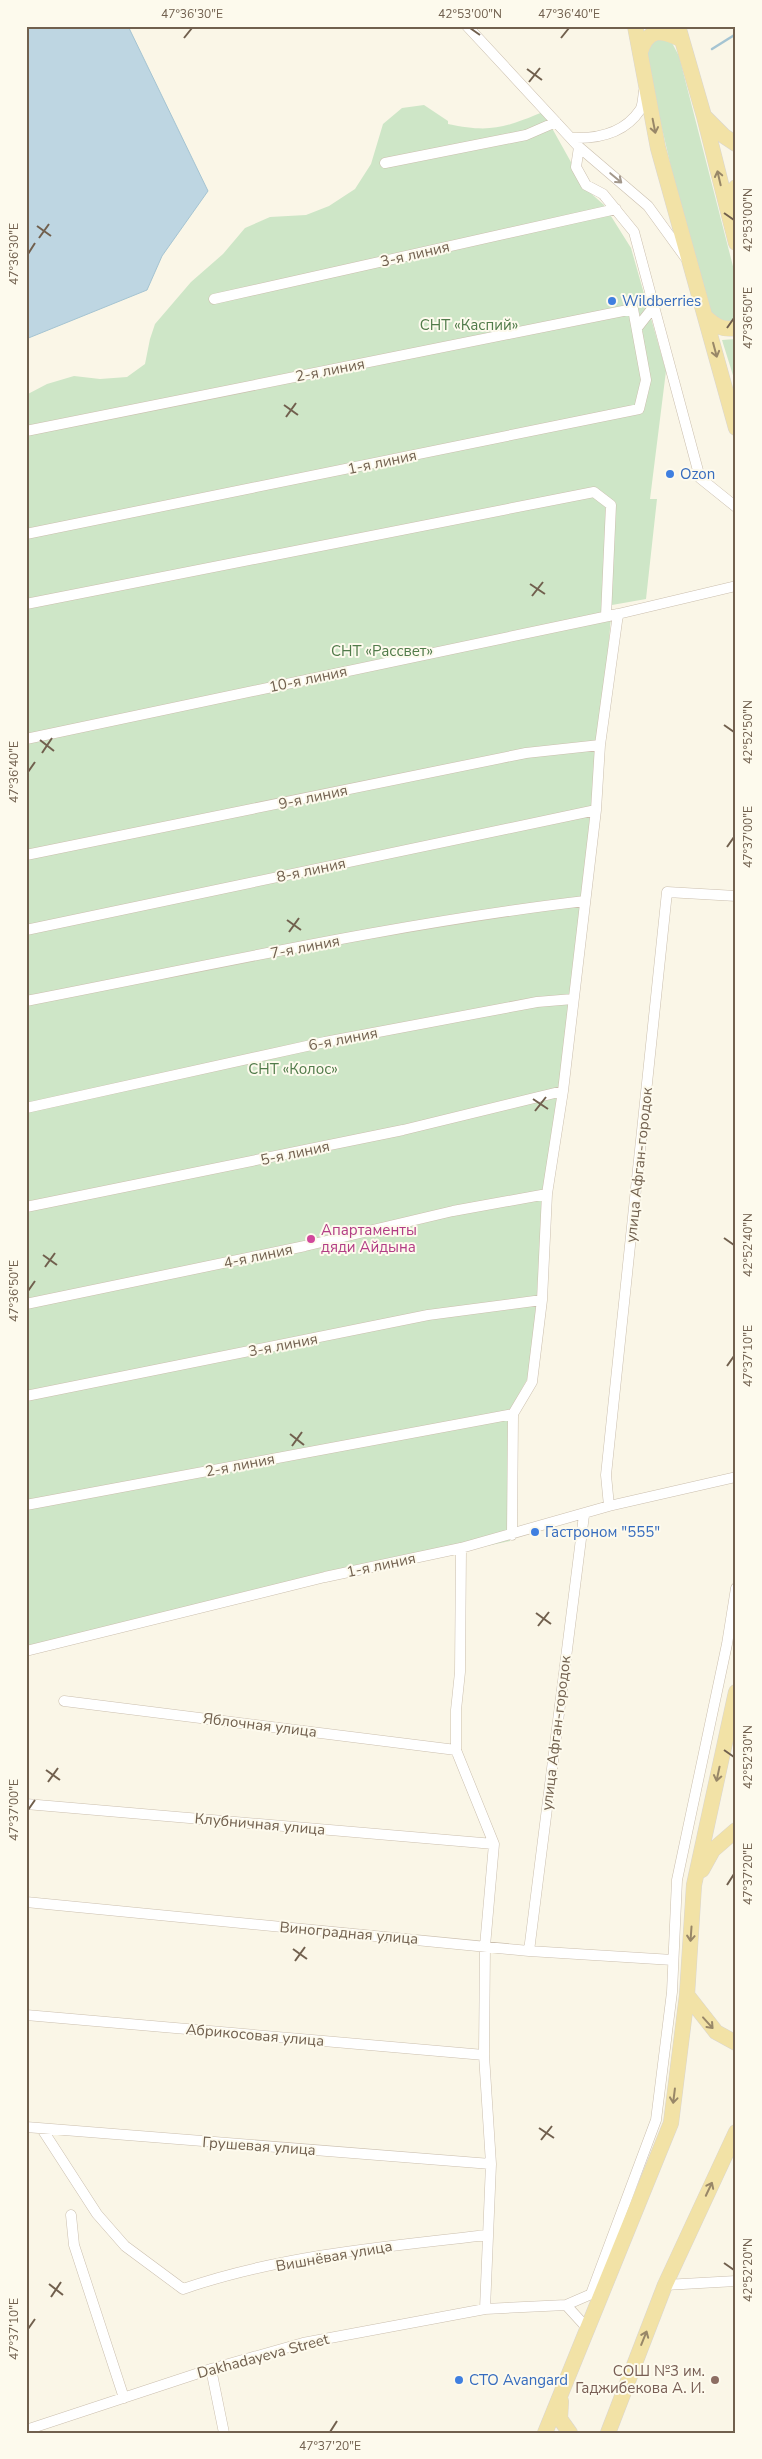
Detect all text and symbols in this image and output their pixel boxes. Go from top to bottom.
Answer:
text: 47°36'30"E [161,6,223,22]
text: 42°53'00"N [438,6,502,22]
text: 47°36'40"E [538,6,600,22]
one-way arrow [650,117,659,133]
one-way arrow [714,171,723,187]
one-way arrow [609,173,622,184]
text: 42°53'00"N [740,188,756,252]
text: 47°36'30"E [6,223,22,285]
street label: 3-я линия [378,236,452,272]
text: 47°36'50"E [740,287,756,349]
place label: Wildberries [622,291,701,311]
marker: Wildberries [606,295,618,307]
park label: СНТ «Каспий» [420,315,518,335]
one-way arrow [711,341,721,357]
street label: 2-я линия [294,353,366,387]
street label: 1-я линия [346,445,418,479]
place label: Ozon [680,464,715,484]
marker: Ozon [664,468,676,480]
park label: СНТ «Рассвет» [331,641,433,661]
street label: 10-я линия [267,661,349,697]
text: 42°52'50"N [740,700,756,764]
text: 47°36'40"E [6,741,22,803]
street label: 9-я линия [277,780,349,814]
text: 47°37'00"E [740,806,756,868]
street label: 8-я линия [275,853,347,887]
street label: 7-я линия [269,930,341,964]
street label: 6-я линия [307,1022,379,1056]
park label: СНТ «Колос» [248,1059,338,1079]
street label: улица Афган-городок [621,1086,657,1244]
street label: 5-я линия [259,1136,331,1170]
text: 42°52'40"N [740,1213,756,1277]
place label: Апартаменты дяди Айдына [321,1220,417,1257]
marker: Апартаменты дяди Айдына [305,1233,317,1245]
street label: 4-я линия [222,1239,294,1273]
text: 47°36'50"E [6,1260,22,1322]
text: 47°37'10"E [740,1325,756,1387]
street label: 3-я линия [247,1328,319,1362]
street label: 2-я линия [204,1448,276,1482]
place label: Гастроном "555" [545,1522,660,1542]
marker: Гастроном "555" [529,1526,541,1538]
street label: 1-я линия [345,1548,417,1582]
street label: улица Афган-городок [537,1654,575,1812]
street label: Яблочная улица [202,1708,318,1742]
text: 42°52'30"N [740,1725,756,1789]
one-way arrow [713,1766,722,1782]
text: 47°37'00"E [6,1779,22,1841]
street label: Клубничная улица [194,1808,326,1840]
text: 47°37'20"E [740,1843,756,1905]
street label: Виноградная улица [279,1917,419,1949]
one-way arrow [686,1926,695,1942]
one-way arrow [702,2016,714,2029]
street label: Абрикосовая улица [185,2019,325,2051]
one-way arrow [669,2087,679,2103]
street label: Грушевая улица [202,2132,316,2160]
one-way arrow [705,2182,715,2197]
street label: Вишнёвая улица [274,2236,394,2276]
text: 42°52'20"N [740,2238,756,2302]
text: 47°37'10"E [6,2298,22,2360]
street label: Dakhadayeva Street [195,2329,332,2383]
one-way arrow [640,2331,649,2346]
place label: СОШ №3 им. Гаджибекова А. И. [575,2361,705,2398]
place label: СТО Avangard [469,2370,568,2390]
marker: СТО Avangard [453,2374,465,2386]
marker: СОШ №3 им. Гаджибекова А. И. [709,2374,721,2386]
text: 47°37'20"E [299,2438,361,2454]

